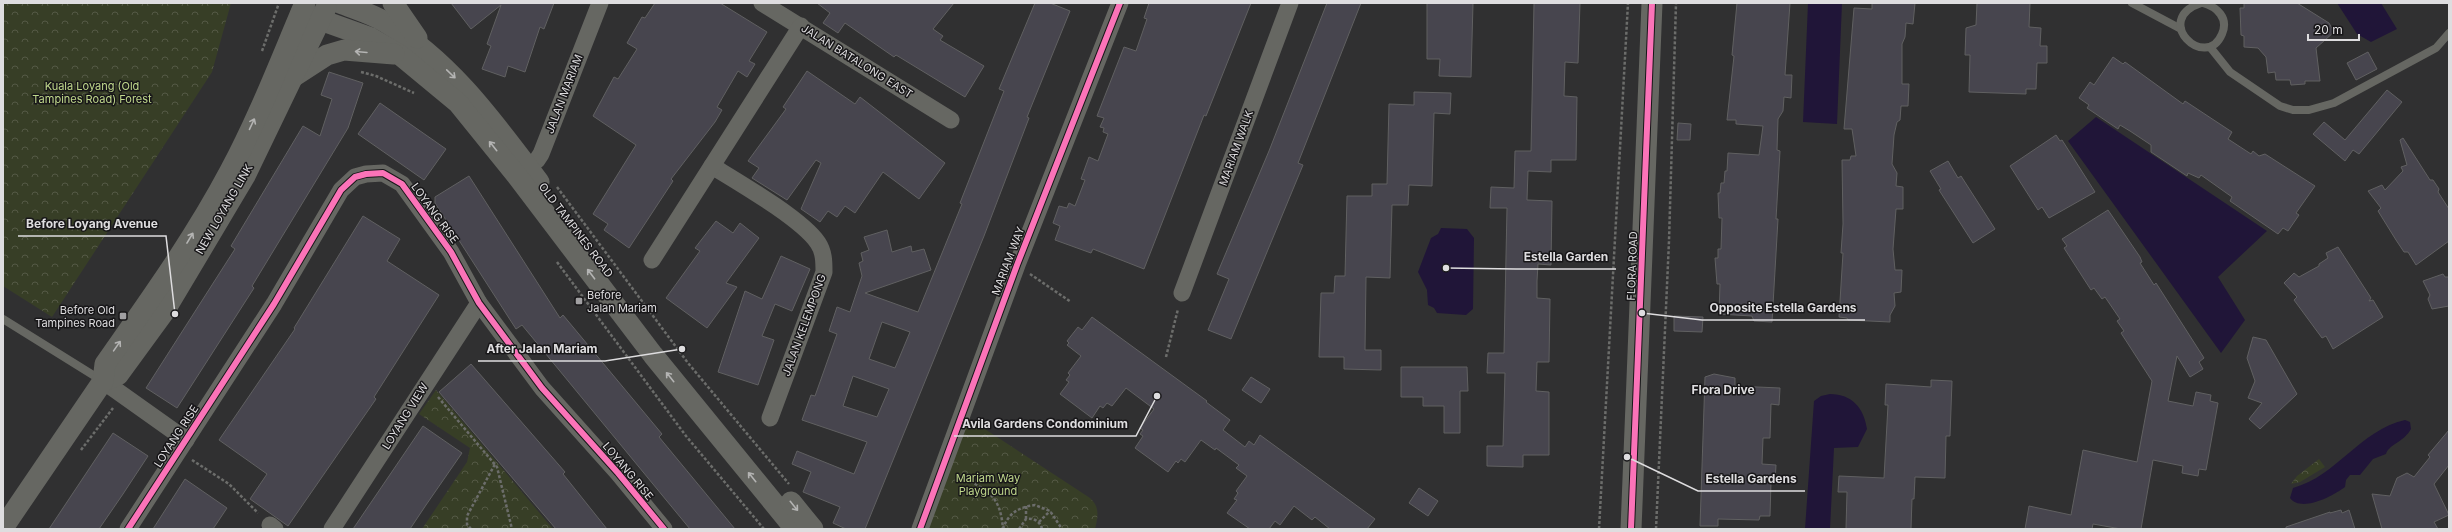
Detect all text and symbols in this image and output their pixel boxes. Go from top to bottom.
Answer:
scale bar [2308,16,2359,42]
street label: JALAN BATALONG EAST [799,21,915,101]
text: 20 m [2314,22,2343,37]
one-way arrow [355,48,368,55]
street label: JALAN MARIAM [542,52,586,136]
one-way arrow [446,69,456,79]
park label: Kuala Loyang (Old Tampines Road) Forest [32,79,152,106]
street label: MARIAM WALK [1216,108,1256,188]
one-way arrow [249,118,256,130]
one-way arrow [489,140,497,151]
street label: NEW LOYANG LINK [193,161,256,256]
street label: LOYANG RISE [408,180,462,246]
street label: OLD TAMPINES ROAD [536,180,616,280]
callout: Before Loyang Avenue [18,212,166,236]
text: Before Loyang Avenue [26,216,158,231]
street label: MARIAM WAY [988,224,1028,297]
street label: FLORA ROAD [1624,231,1640,301]
one-way arrow [187,232,195,244]
callout: Estella Garden [1516,245,1616,269]
text: Estella Garden [1524,249,1608,264]
one-way arrow [587,268,595,279]
street label: JALAN KELEMPONG [779,272,829,378]
place label: Before Jalan Mariam [587,288,657,315]
marker: Before Jalan Mariam [574,296,584,306]
callout: Opposite Estella Gardens [1702,296,1865,320]
text: Opposite Estella Gardens [1709,300,1857,315]
place label: Before Old Tampines Road [35,303,115,330]
marker: Before Old Tampines Road [118,311,128,321]
callout: After Jalan Mariam [478,337,605,361]
one-way arrow [113,341,121,352]
text: After Jalan Mariam [486,341,598,356]
one-way arrow [666,371,674,382]
street label: LOYANG VIEW [379,380,431,452]
district label: Flora Drive [1691,382,1755,397]
street label: LOYANG RISE [151,402,201,470]
callout: Avila Gardens Condominium [954,412,1136,436]
text: Avila Gardens Condominium [962,416,1128,431]
street label: LOYANG RISE [600,439,656,503]
callout: Estella Gardens [1698,467,1805,491]
park label: Mariam Way Playground [956,471,1020,498]
text: Estella Gardens [1705,471,1797,486]
one-way arrow [748,472,757,483]
one-way arrow [790,501,799,512]

